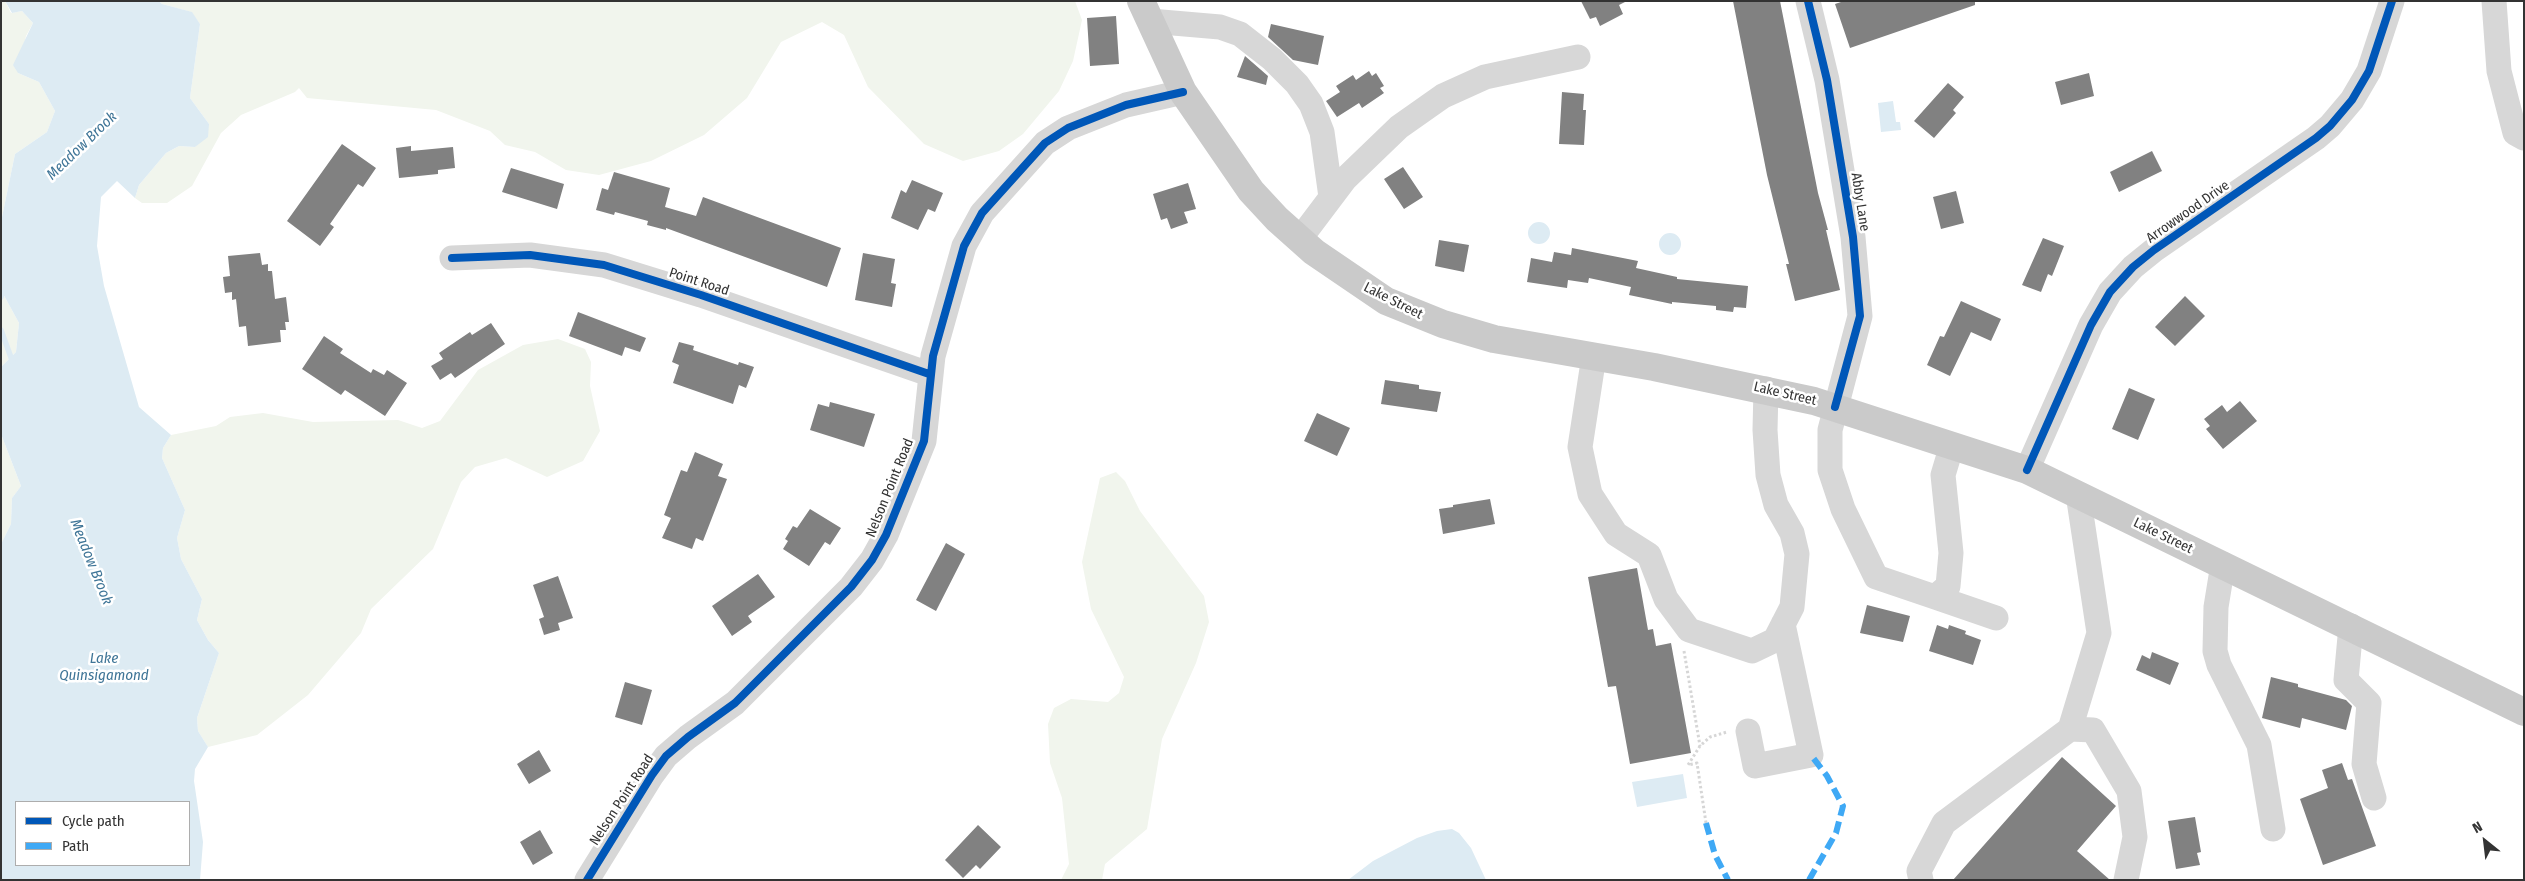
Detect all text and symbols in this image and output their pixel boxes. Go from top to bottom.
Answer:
water label: Meadow Brook [43,108,121,184]
street label: Abby Lane [1847,172,1873,232]
street label: Arrowwood Drive [2143,177,2233,247]
street label: Point Road [667,264,731,300]
street label: Lake Street [1361,279,1425,323]
street label: Lake Street [1752,379,1818,409]
street label: Nelson Point Road [863,436,917,540]
street label: Lake Street [2131,514,2195,558]
water label: Meadow Brook [66,517,116,607]
water label: Lake Quinsigamond [59,650,149,685]
street label: Nelson Point Road [586,751,658,849]
legend [15,801,190,866]
text: Cycle path [62,812,125,830]
north arrow [2460,816,2510,866]
text: N [2470,818,2485,837]
text: Path [62,837,89,855]

